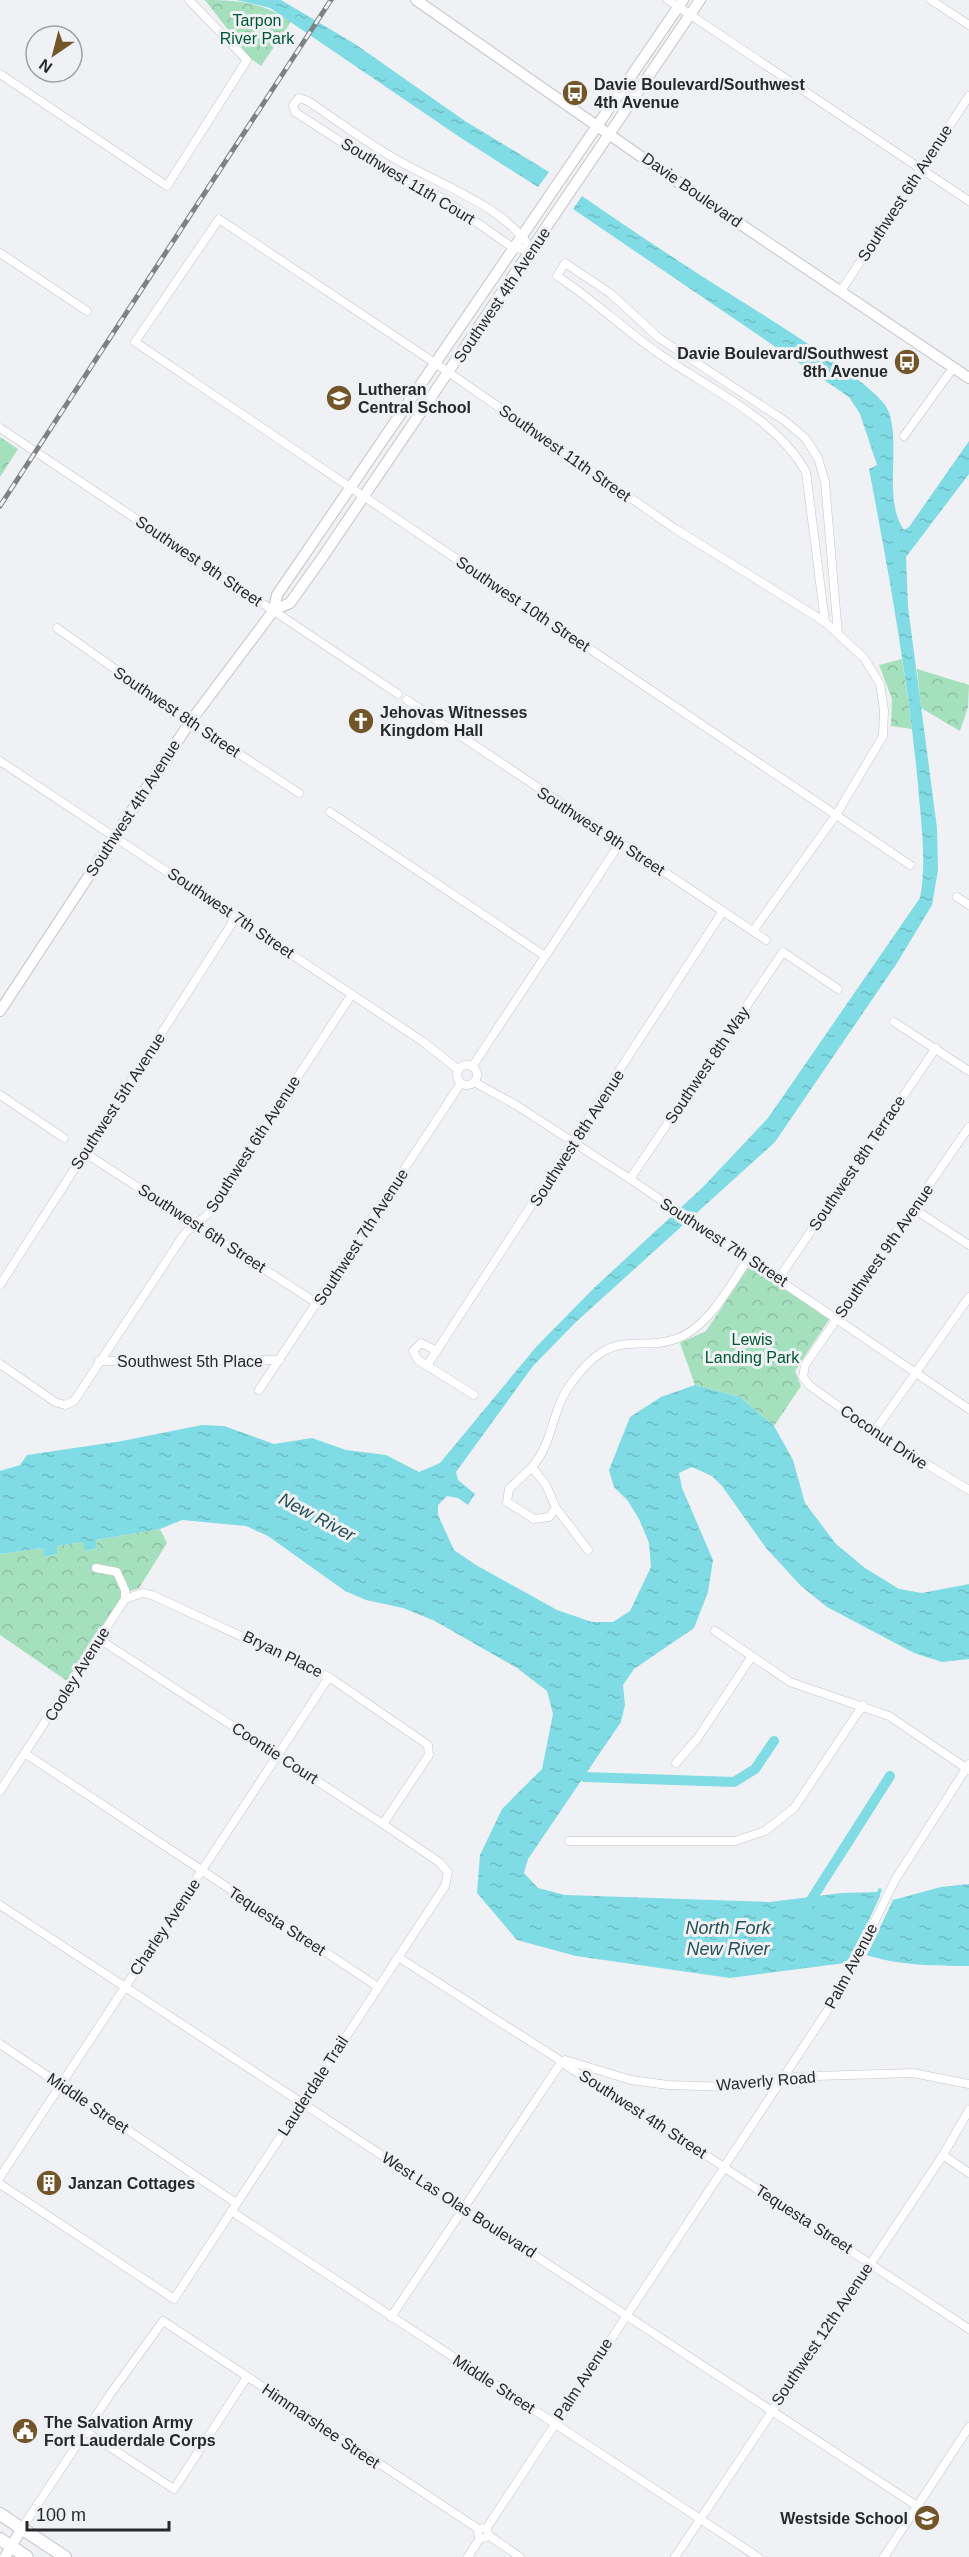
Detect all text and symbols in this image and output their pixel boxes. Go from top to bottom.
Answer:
park label: Tarpon River Park [220,12,295,47]
north arrow [24,24,84,84]
text: N [36,56,55,76]
place label: Davie Boulevard/Southwest 4th Avenue [594,76,805,111]
bus stop icon: Davie Boulevard/Southwest 4th Avenue [560,78,590,108]
street label: Southwest 6th Avenue [855,122,955,264]
street label: Southwest 11th Court [338,134,478,228]
street label: Davie Boulevard [639,149,745,231]
street label: Southwest 4th Avenue [451,224,554,366]
place label: Davie Boulevard/Southwest 8th Avenue [677,345,889,380]
bus stop icon: Davie Boulevard/Southwest 8th Avenue [892,347,922,377]
place label: Lutheran Central School [358,381,471,416]
school or university icon: Lutheran Central School [324,383,354,413]
street label: Southwest 11th Street [496,401,634,505]
street label: Southwest 9th Street [133,512,266,610]
street label: Southwest 10th Street [453,553,593,655]
street label: Southwest 8th Street [111,663,244,761]
place label: Jehovas Witnesses Kingdom Hall [380,704,528,739]
church icon: Jehovas Witnesses Kingdom Hall [346,706,376,736]
street label: Southwest 4th Avenue [83,737,183,879]
street label: Southwest 9th Street [534,783,668,879]
street label: Southwest 7th Street [165,864,298,962]
street label: Southwest 8th Way [662,1003,752,1127]
street label: Southwest 5th Avenue [68,1030,168,1172]
street label: Southwest 8th Avenue [527,1067,627,1209]
street label: Southwest 6th Avenue [203,1073,303,1215]
street label: Southwest 8th Terrace [806,1092,909,1234]
street label: Southwest 7th Avenue [311,1166,411,1308]
street label: Southwest 6th Street [135,1180,269,1276]
street label: Southwest 9th Avenue [831,1181,937,1321]
street label: Southwest 7th Street [657,1194,791,1290]
park label: Lewis Landing Park [705,1331,800,1366]
street label: Southwest 5th Place [117,1353,263,1370]
street label: Coconut Drive [837,1402,931,1472]
water label: New River [276,1489,359,1546]
street label: Cooley Avenue [41,1624,113,1724]
street label: Bryan Place [241,1627,326,1681]
street label: Coontie Court [229,1719,321,1787]
street label: Charley Avenue [126,1875,204,1978]
street label: Tequesta Street [225,1883,329,1959]
water label: North Fork New River [685,1918,772,1959]
street label: Palm Avenue [821,1920,881,2011]
street label: Lauderdale Trail [275,2033,351,2139]
street label: Southwest 4th Street [576,2066,710,2162]
street label: Waverly Road [716,2068,816,2094]
street label: Middle Street [44,2070,132,2137]
street label: West Las Olas Boulevard [379,2149,539,2261]
building icon: Janzan Cottages [34,2168,64,2198]
place label: Janzan Cottages [68,2175,195,2192]
street label: Tequesta Street [752,2181,856,2257]
street label: Southwest 12th Avenue [768,2260,876,2408]
street label: Palm Avenue [550,2335,616,2423]
street label: Middle Street [450,2351,539,2417]
street label: Himmarshee Street [259,2380,383,2472]
place label: The Salvation Army Fort Lauderdale Corps [44,2414,216,2449]
public building icon: The Salvation Army Fort Lauderdale Corps [10,2416,40,2446]
scale bar [27,2494,170,2532]
school or university icon: Westside School [912,2503,942,2533]
text: 100 m [36,2505,86,2525]
place label: Westside School [780,2510,908,2527]

